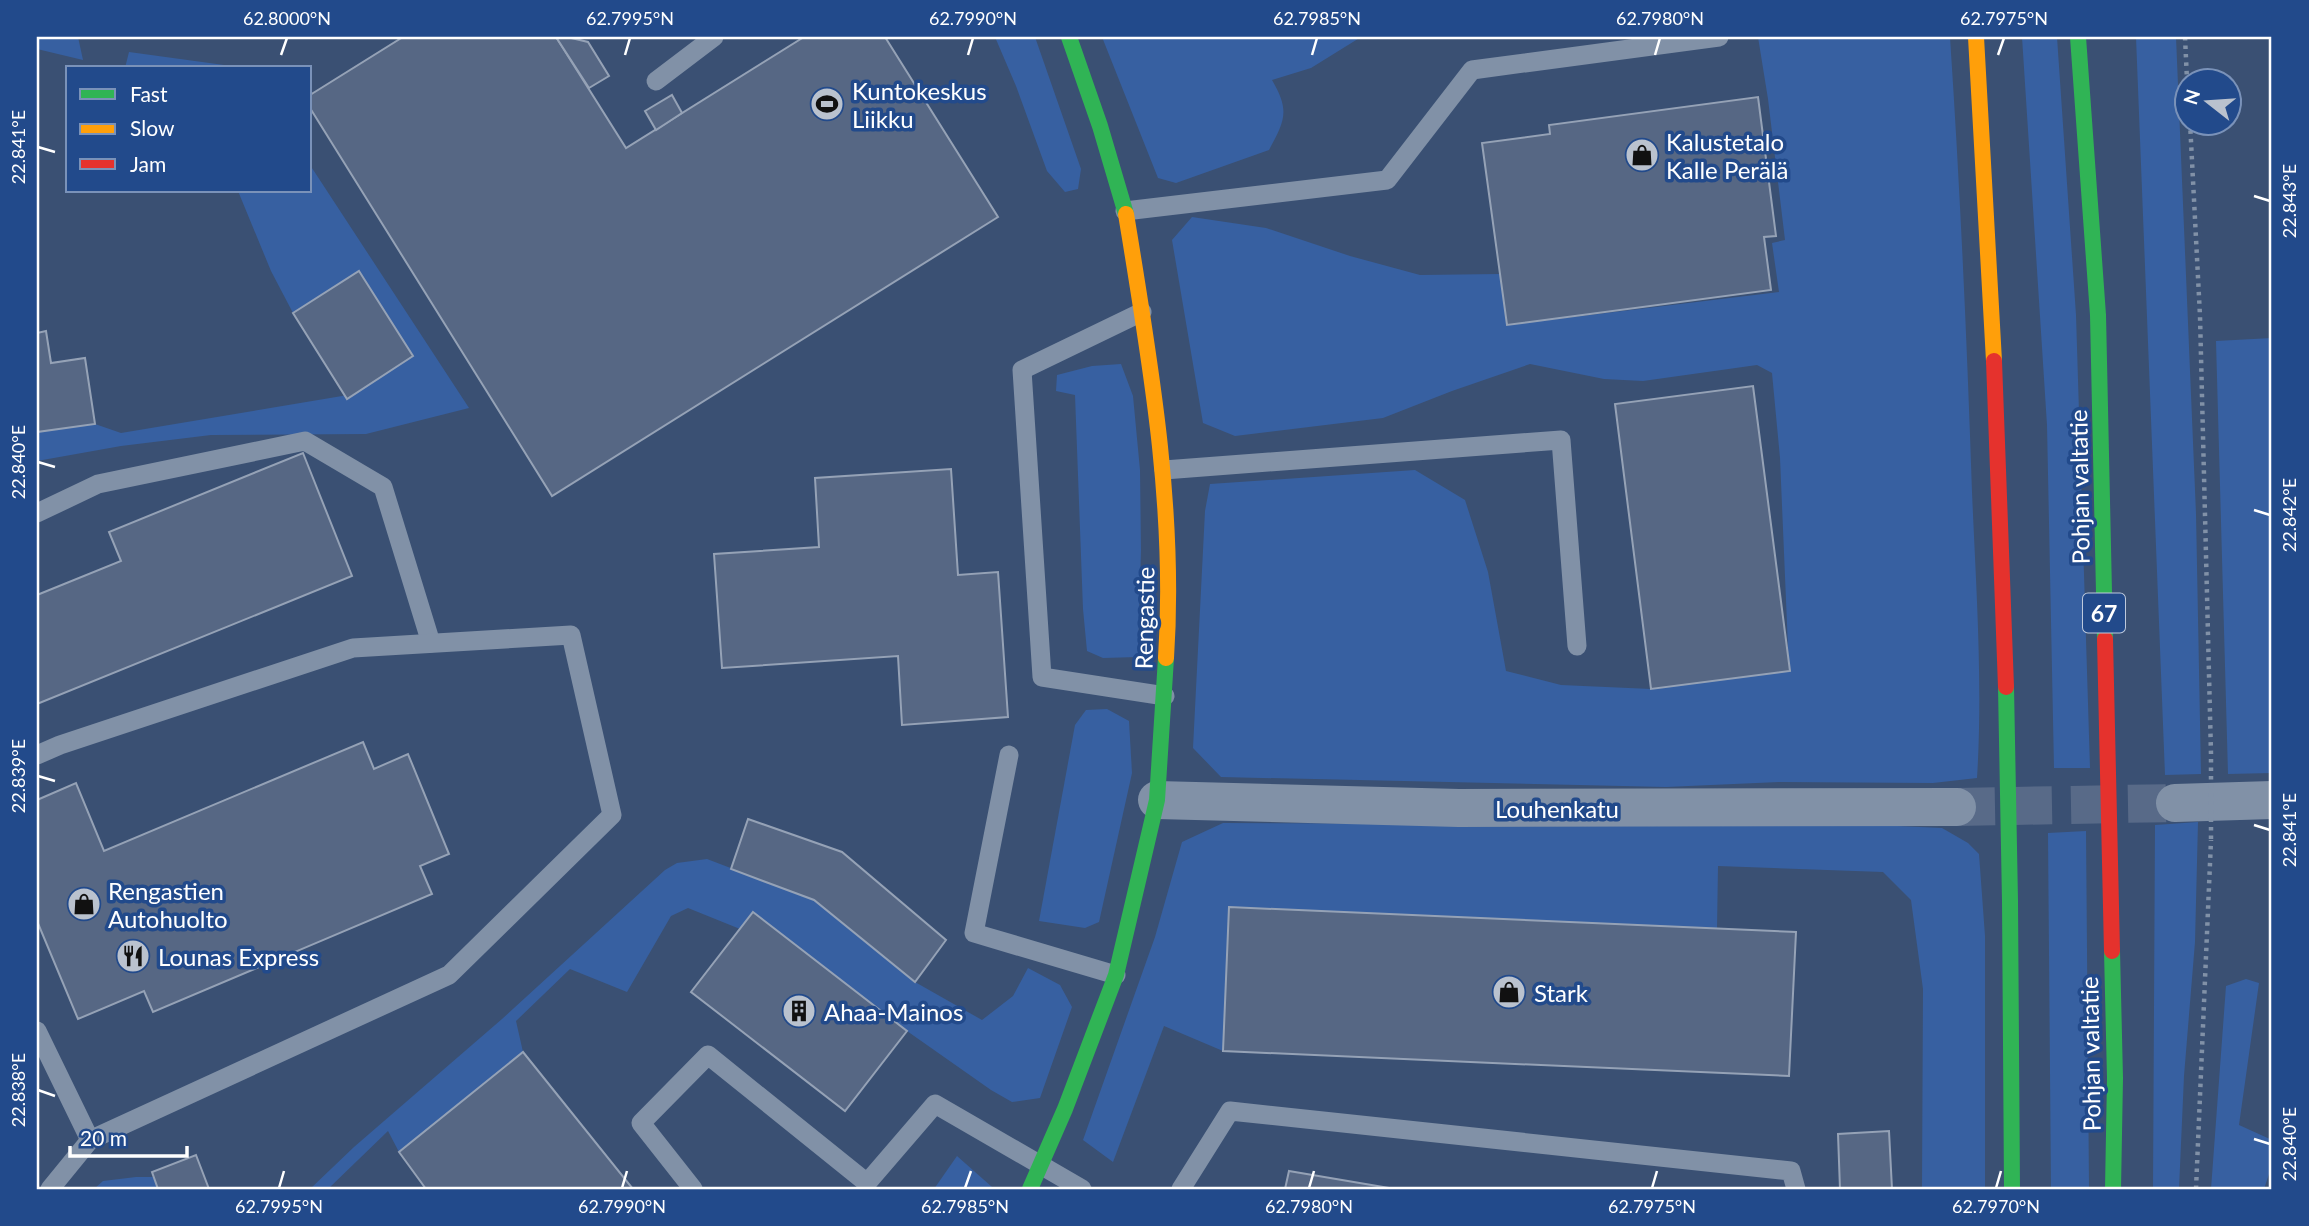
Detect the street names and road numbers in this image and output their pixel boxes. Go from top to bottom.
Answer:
street label: Pohjan valtatie [2063,409,2095,565]
street label: Rengastie [1129,566,1159,670]
road number: 67 [2083,594,2125,632]
street label: Louhenkatu [1495,794,1619,823]
street label: Pohjan valtatie [2074,976,2106,1132]

